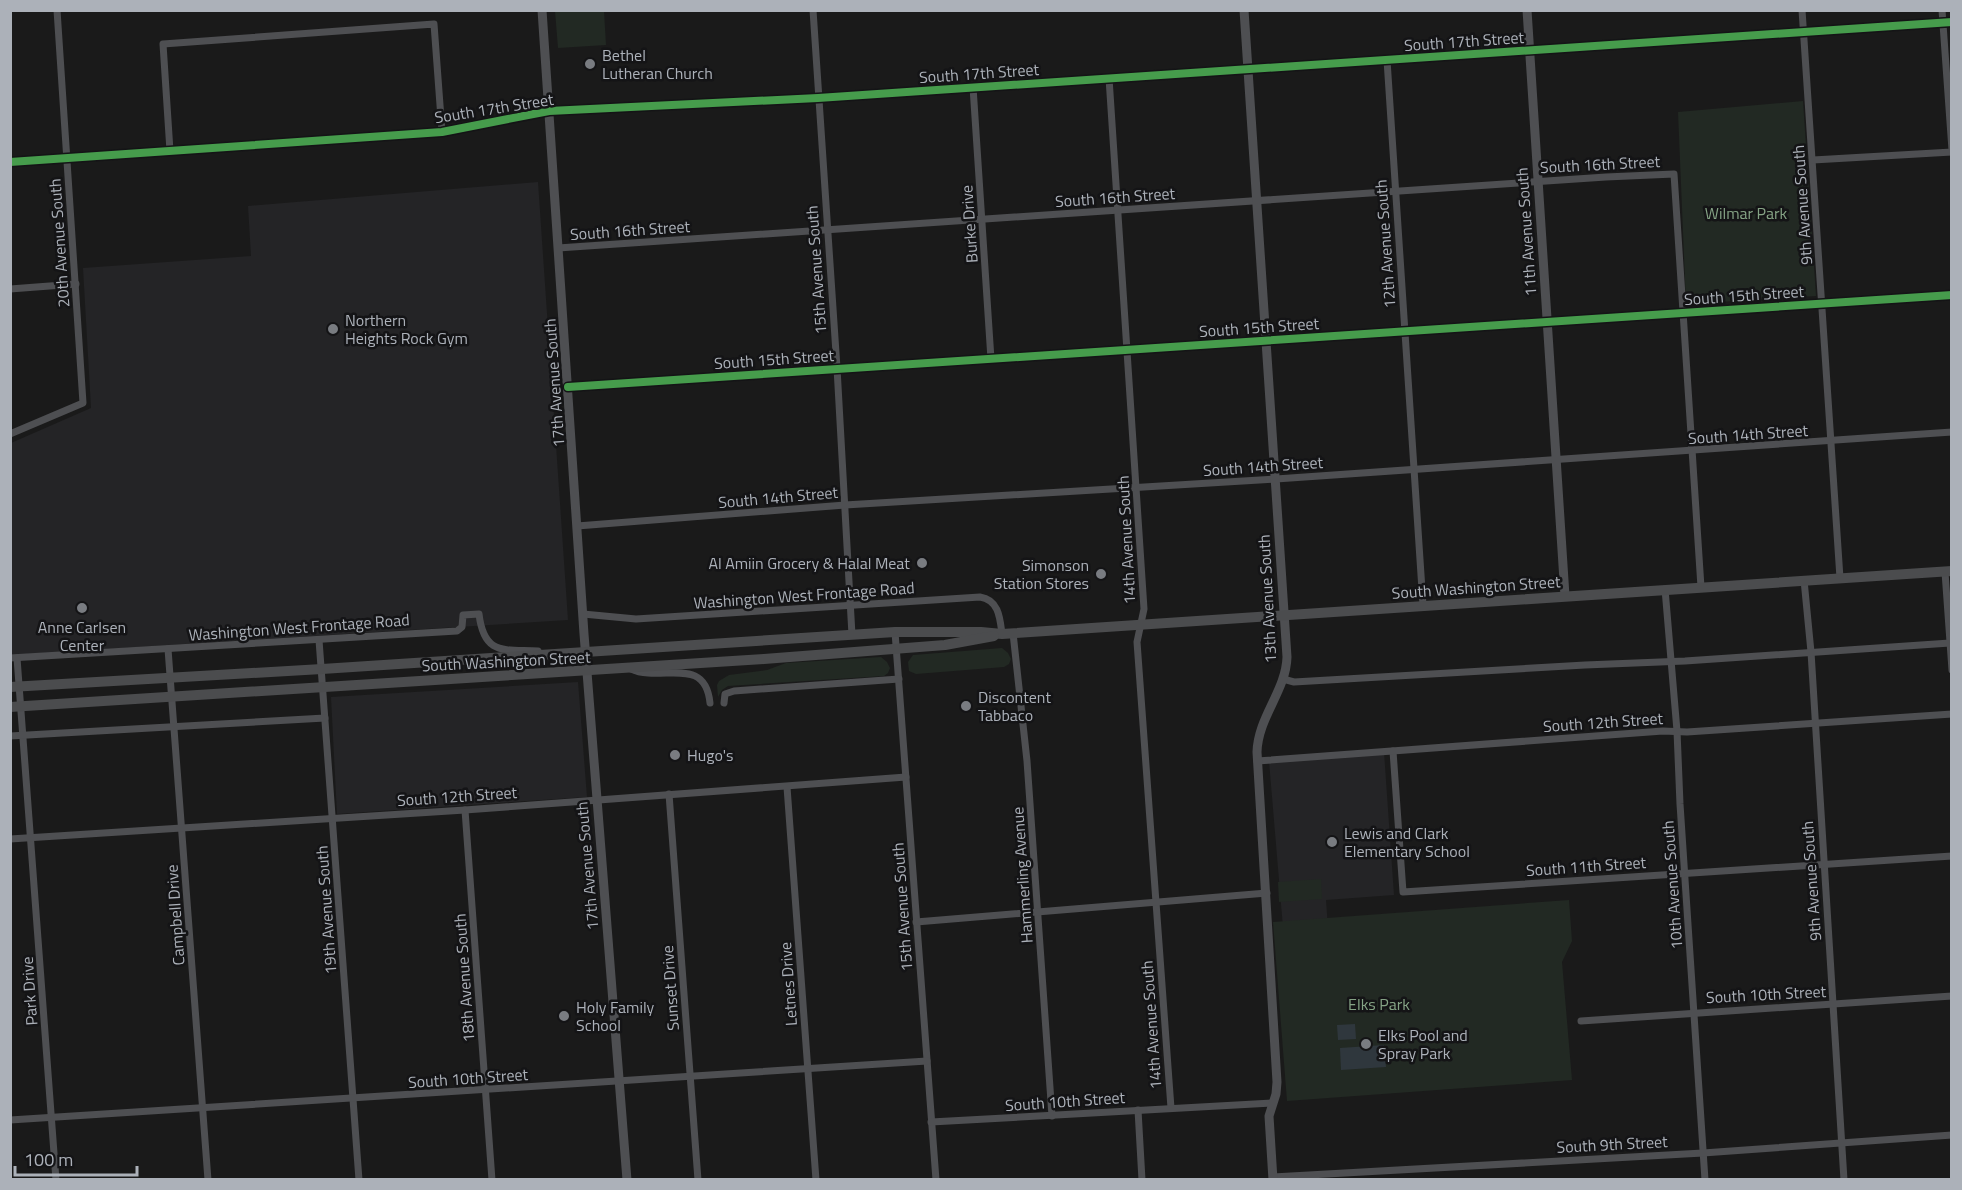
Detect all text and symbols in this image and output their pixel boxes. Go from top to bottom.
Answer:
street label: South 17th Street [1403,25,1525,57]
place label: Bethel Lutheran Church [602,43,713,85]
marker: Bethel Lutheran Church [583,57,597,71]
street label: South 17th Street [918,57,1040,89]
street label: South 17th Street [433,87,556,129]
street label: 9th Avenue South [1786,144,1818,266]
street label: South 16th Street [1539,149,1661,179]
street label: 11th Avenue South [1510,167,1542,297]
street label: 20th Avenue South [43,178,75,308]
street label: 12th Avenue South [1369,179,1401,309]
street label: South 16th Street [1054,181,1176,213]
street label: Burke Drive [954,184,984,264]
park label: Wilmar Park [1705,201,1788,225]
street label: 15th Avenue South [800,205,832,335]
street label: South 16th Street [569,214,691,246]
street label: South 15th Street [1683,279,1805,311]
place label: Northern Heights Rock Gym [345,308,468,350]
street label: South 15th Street [1198,311,1320,343]
street label: 17th Avenue South [538,318,570,448]
marker: Northern Heights Rock Gym [326,322,340,336]
street label: South 15th Street [713,343,835,375]
street label: South 14th Street [1687,418,1809,450]
street label: South 14th Street [1202,450,1324,482]
street label: 14th Avenue South [1111,475,1141,605]
street label: South 14th Street [717,480,839,514]
street label: 13th Avenue South [1252,534,1282,664]
place label: Al Amiin Grocery & Halal Meat [708,551,910,575]
place label: Simonson Station Stores [994,553,1089,595]
marker: Al Amiin Grocery & Halal Meat [915,556,929,570]
marker: Simonson Station Stores [1094,567,1108,581]
street label: South Washington Street [1391,569,1562,605]
street label: Washington West Frontage Road [693,575,915,615]
marker: Anne Carlsen Center [75,601,89,615]
street label: Washington West Frontage Road [188,607,410,647]
place label: Anne Carlsen Center [38,615,126,657]
street label: South Washington Street [421,645,591,677]
place label: Discontent Tabbaco [978,685,1051,727]
marker: Discontent Tabbaco [959,699,973,713]
street label: South 12th Street [1542,706,1664,738]
place label: Hugo's [687,743,733,767]
marker: Hugo's [668,748,682,762]
street label: South 12th Street [396,780,518,812]
street label: 17th Avenue South [569,801,605,931]
street label: Hammerling Avenue [1005,806,1039,944]
street label: 10th Avenue South [1656,820,1688,950]
street label: 9th Avenue South [1795,820,1827,942]
place label: Lewis and Clark Elementary School [1344,821,1470,863]
marker: Lewis and Clark Elementary School [1325,835,1339,849]
street label: 15th Avenue South [886,842,918,972]
street label: 19th Avenue South [310,845,342,975]
street label: South 11th Street [1525,850,1647,882]
street label: Campbell Drive [160,864,190,966]
street label: 18th Avenue South [448,913,480,1043]
street label: Letnes Drive [773,941,803,1027]
street label: Sunset Drive [655,945,685,1031]
street label: Park Drive [15,956,43,1026]
street label: 14th Avenue South [1135,960,1167,1090]
street label: South 10th Street [1705,979,1827,1009]
park label: Elks Park [1348,992,1410,1016]
place label: Holy Family School [576,995,655,1037]
marker: Holy Family School [557,1009,571,1023]
place label: Elks Pool and Spray Park [1378,1023,1468,1065]
marker: Elks Pool and Spray Park [1359,1037,1373,1051]
street label: South 10th Street [407,1062,529,1094]
street label: South 10th Street [1004,1085,1126,1117]
street label: South 9th Street [1556,1129,1669,1159]
scale bar [15,1139,136,1177]
text: 100 m [24,1146,73,1173]

